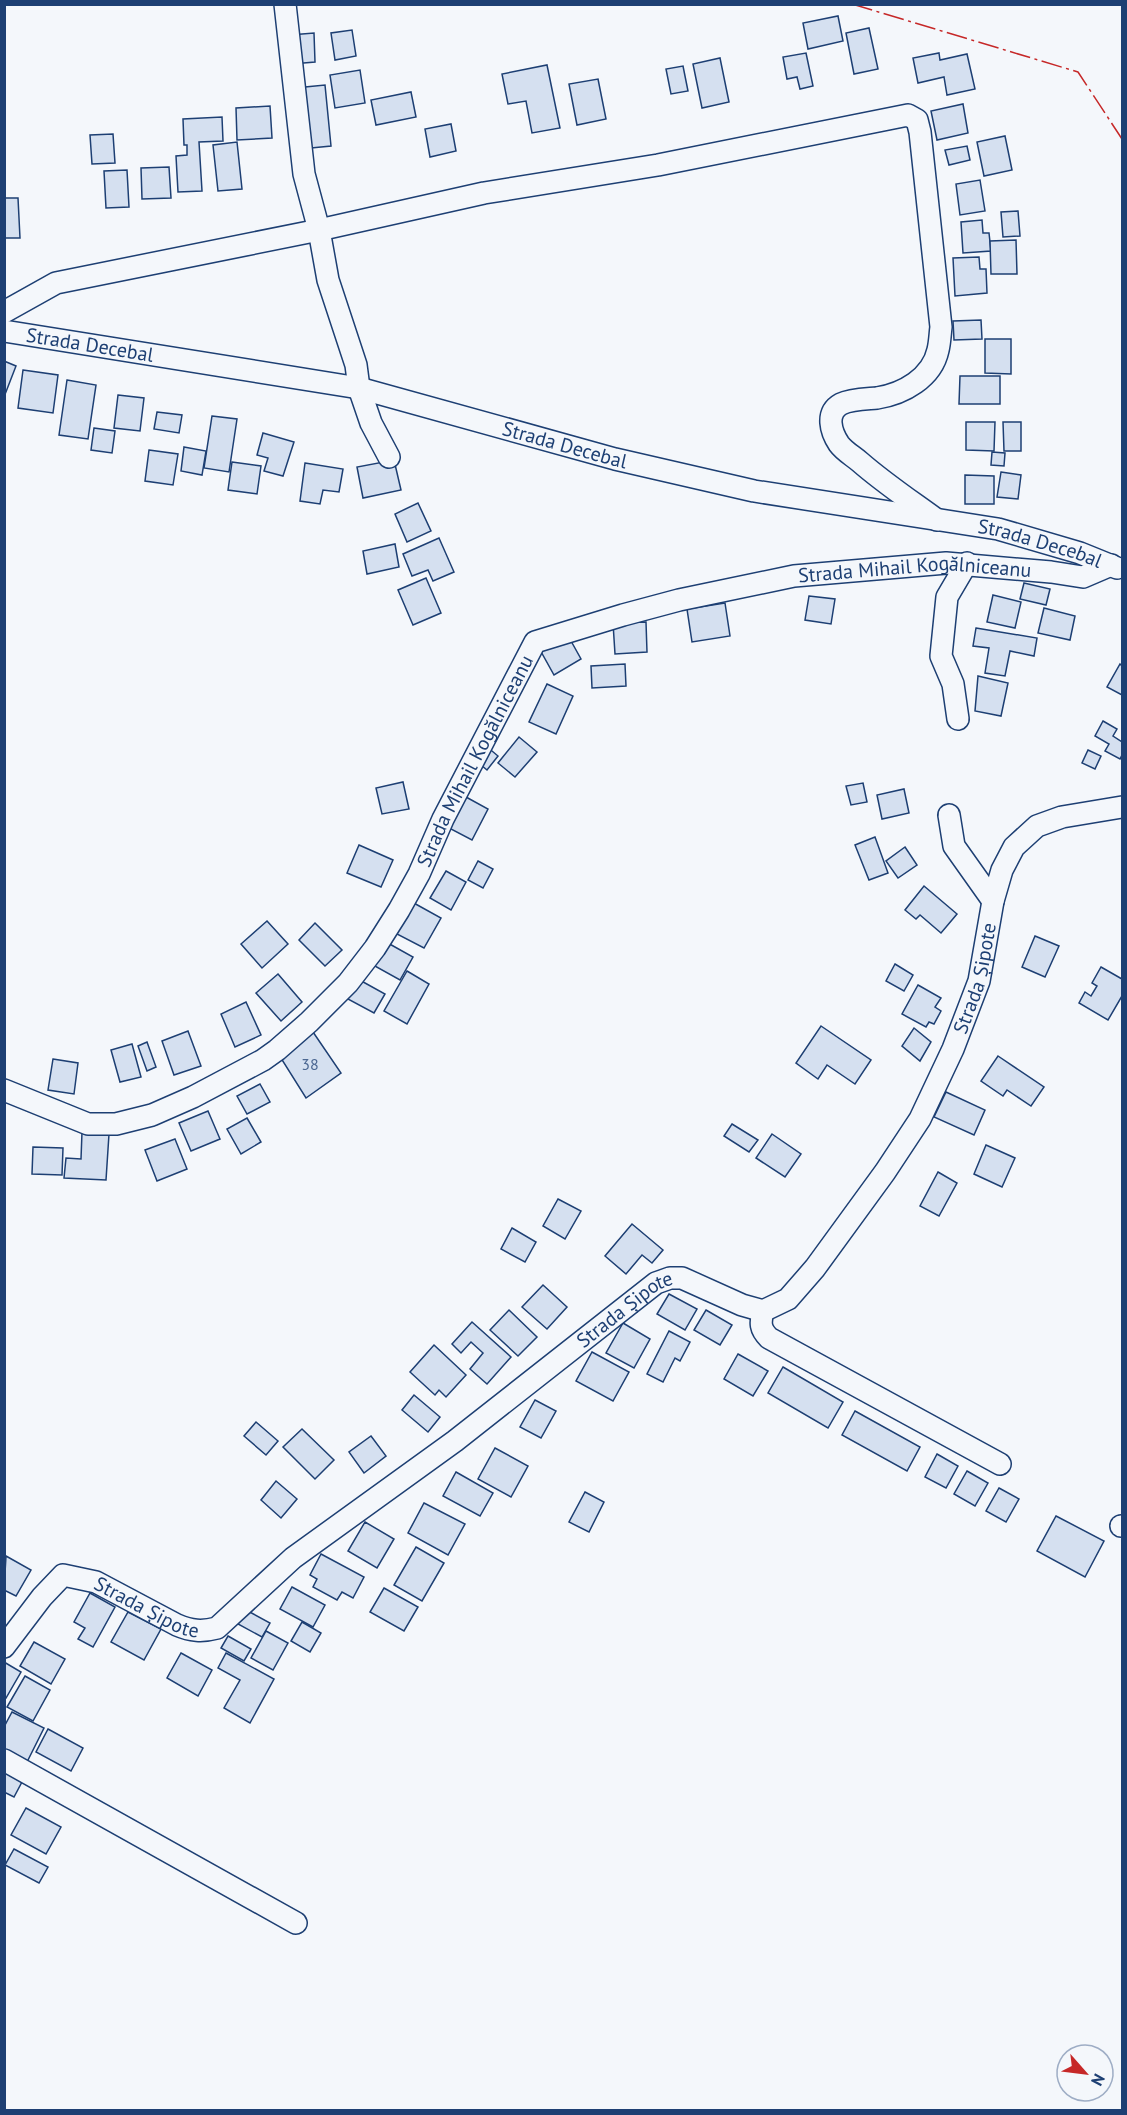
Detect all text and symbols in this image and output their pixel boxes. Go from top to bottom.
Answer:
street label: Strada Decebal [24,322,156,368]
street label: Strada Decebal [499,415,630,474]
street label: Strada Decebal [976,513,1106,574]
street label: Strada Mihail Kogălniceanu [797,550,1032,589]
street label: Strada Mihail Kogălniceanu [411,651,539,871]
street label: Strada Șipote [947,921,1002,1038]
house number: 38 [301,1054,319,1074]
street label: Strada Șipote [571,1265,676,1354]
street label: Strada Șipote [90,1570,201,1644]
north arrow [1055,2043,1115,2103]
text: N [1087,2071,1110,2089]

